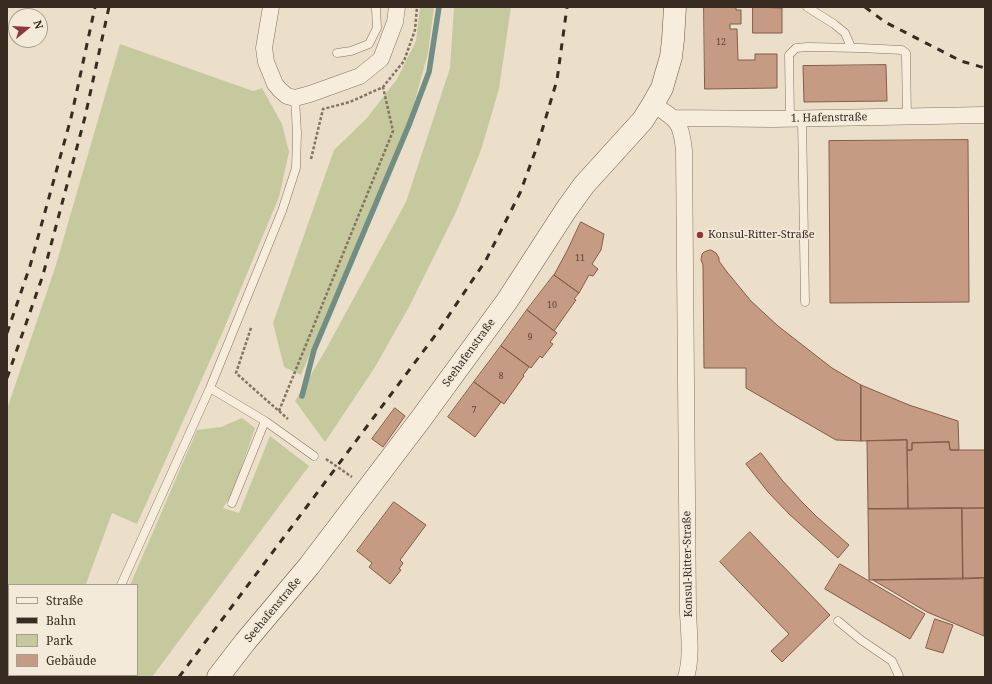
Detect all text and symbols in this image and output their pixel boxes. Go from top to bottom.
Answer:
north arrow [8,8,48,48]
text: N [30,18,47,31]
house number: 12 [716,37,726,47]
street label: 1. Hafenstraße [791,111,867,125]
place label: Konsul-Ritter-Straße [708,228,815,242]
marker: Konsul-Ritter-Straße [695,230,705,240]
house number: 11 [575,253,585,263]
house number: 10 [547,300,557,310]
street label: Seehafenstraße [440,316,498,390]
house number: 9 [527,332,533,342]
house number: 8 [498,371,504,381]
house number: 7 [471,405,477,415]
street label: Konsul-Ritter-Straße [680,511,696,617]
street label: Seehafenstraße [242,575,304,645]
legend [8,584,138,676]
text: Straße [46,592,83,609]
text: Bahn [46,612,76,629]
text: Park [46,632,73,649]
text: Gebäude [46,652,97,669]

